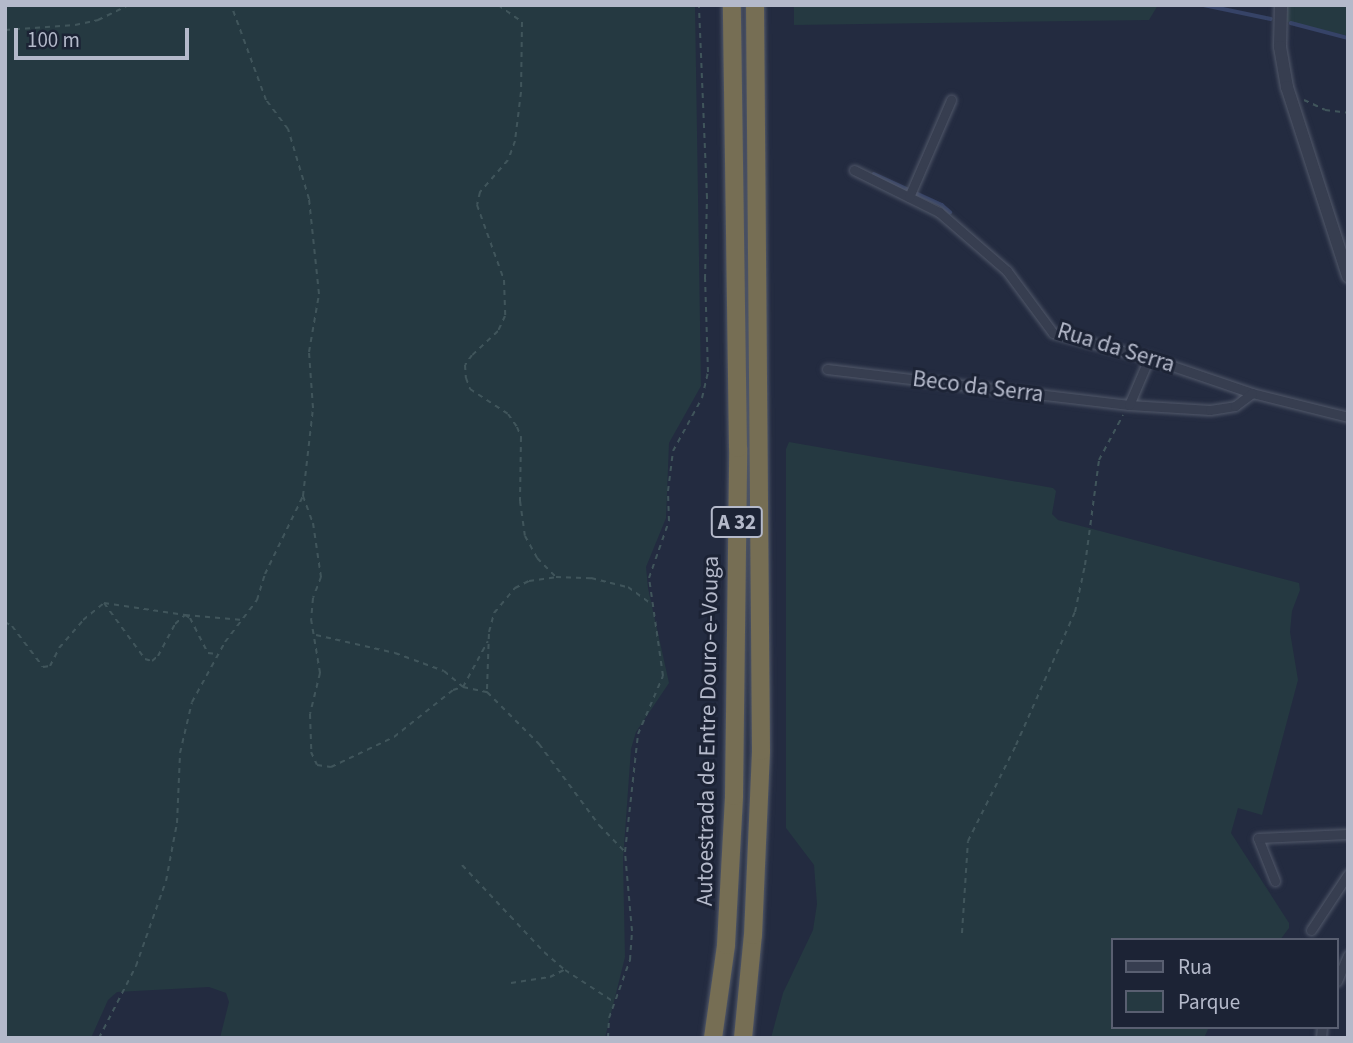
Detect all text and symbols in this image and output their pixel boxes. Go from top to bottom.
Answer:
scale bar [18,14,192,58]
text: 100 m [27,25,80,55]
street label: Rua da Serra [1054,317,1178,379]
street label: Beco da Serra [911,365,1045,409]
road number: A 32 [711,504,763,540]
street label: Autoestrada de Entre Douro-e-Vouga [691,556,725,906]
legend [1112,938,1339,1029]
text: Rua [1178,952,1212,982]
text: Parque [1178,987,1240,1017]

